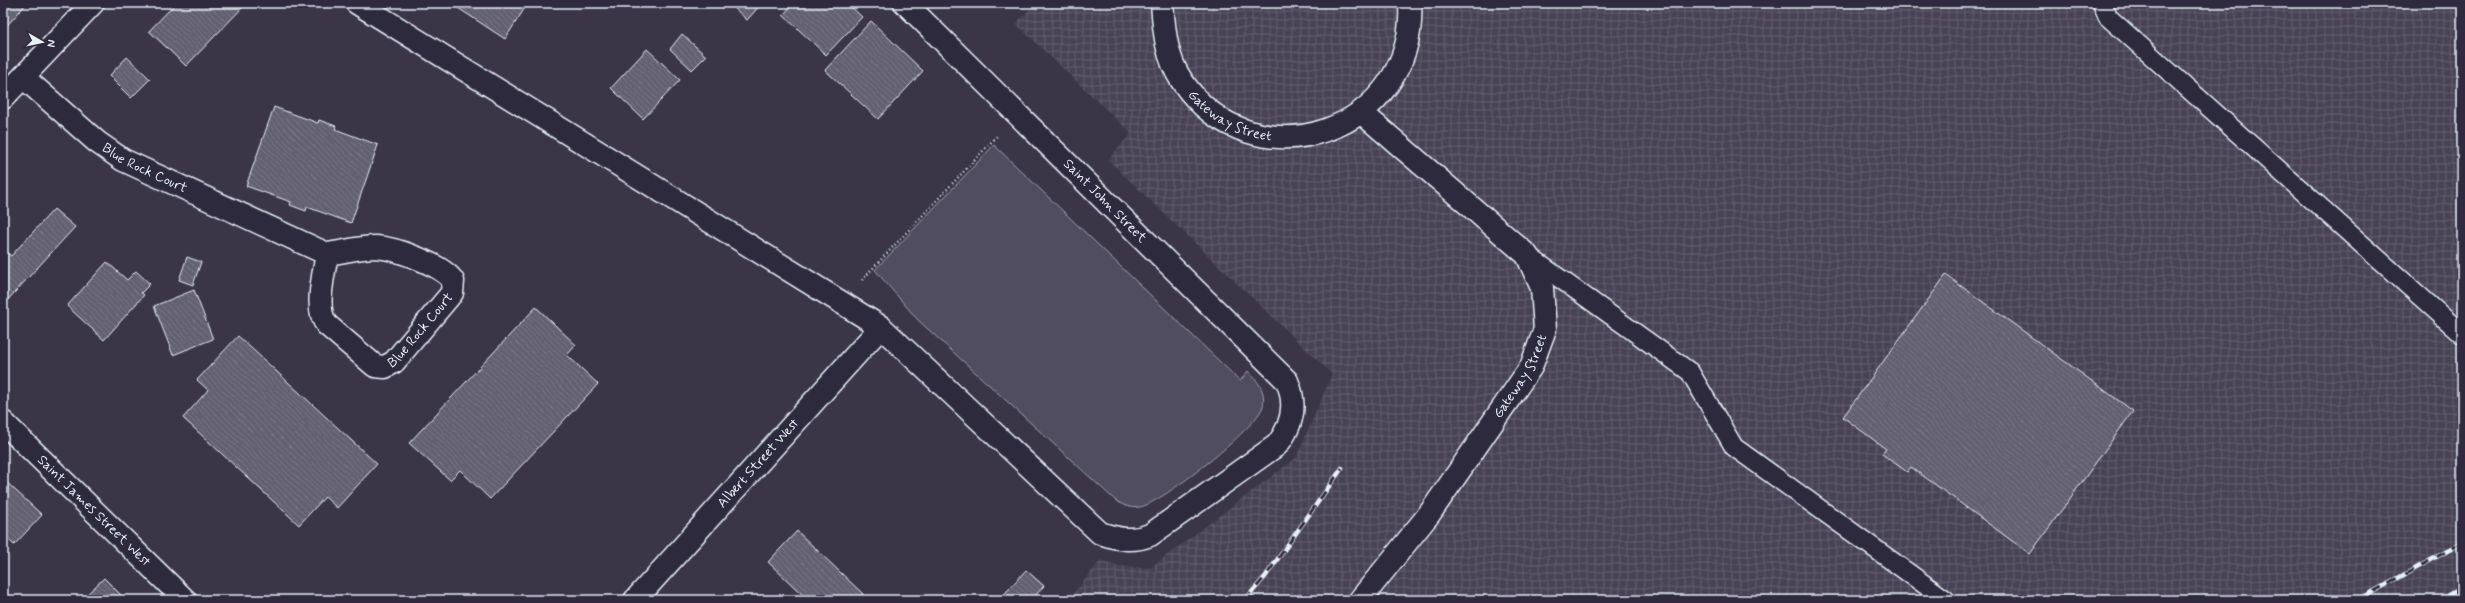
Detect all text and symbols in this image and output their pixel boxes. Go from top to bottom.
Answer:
north arrow [22,22,62,62]
text: N [43,39,58,48]
street label: Gateway Street [1184,87,1273,145]
street label: Blue Rock Court [98,139,190,197]
street label: Saint John Street [1059,155,1151,247]
street label: Blue Rock Court [385,289,457,373]
street label: Gateway Street [1489,332,1551,422]
street label: Albert Street West [713,415,803,512]
street label: Saint James Street West [33,451,155,571]

